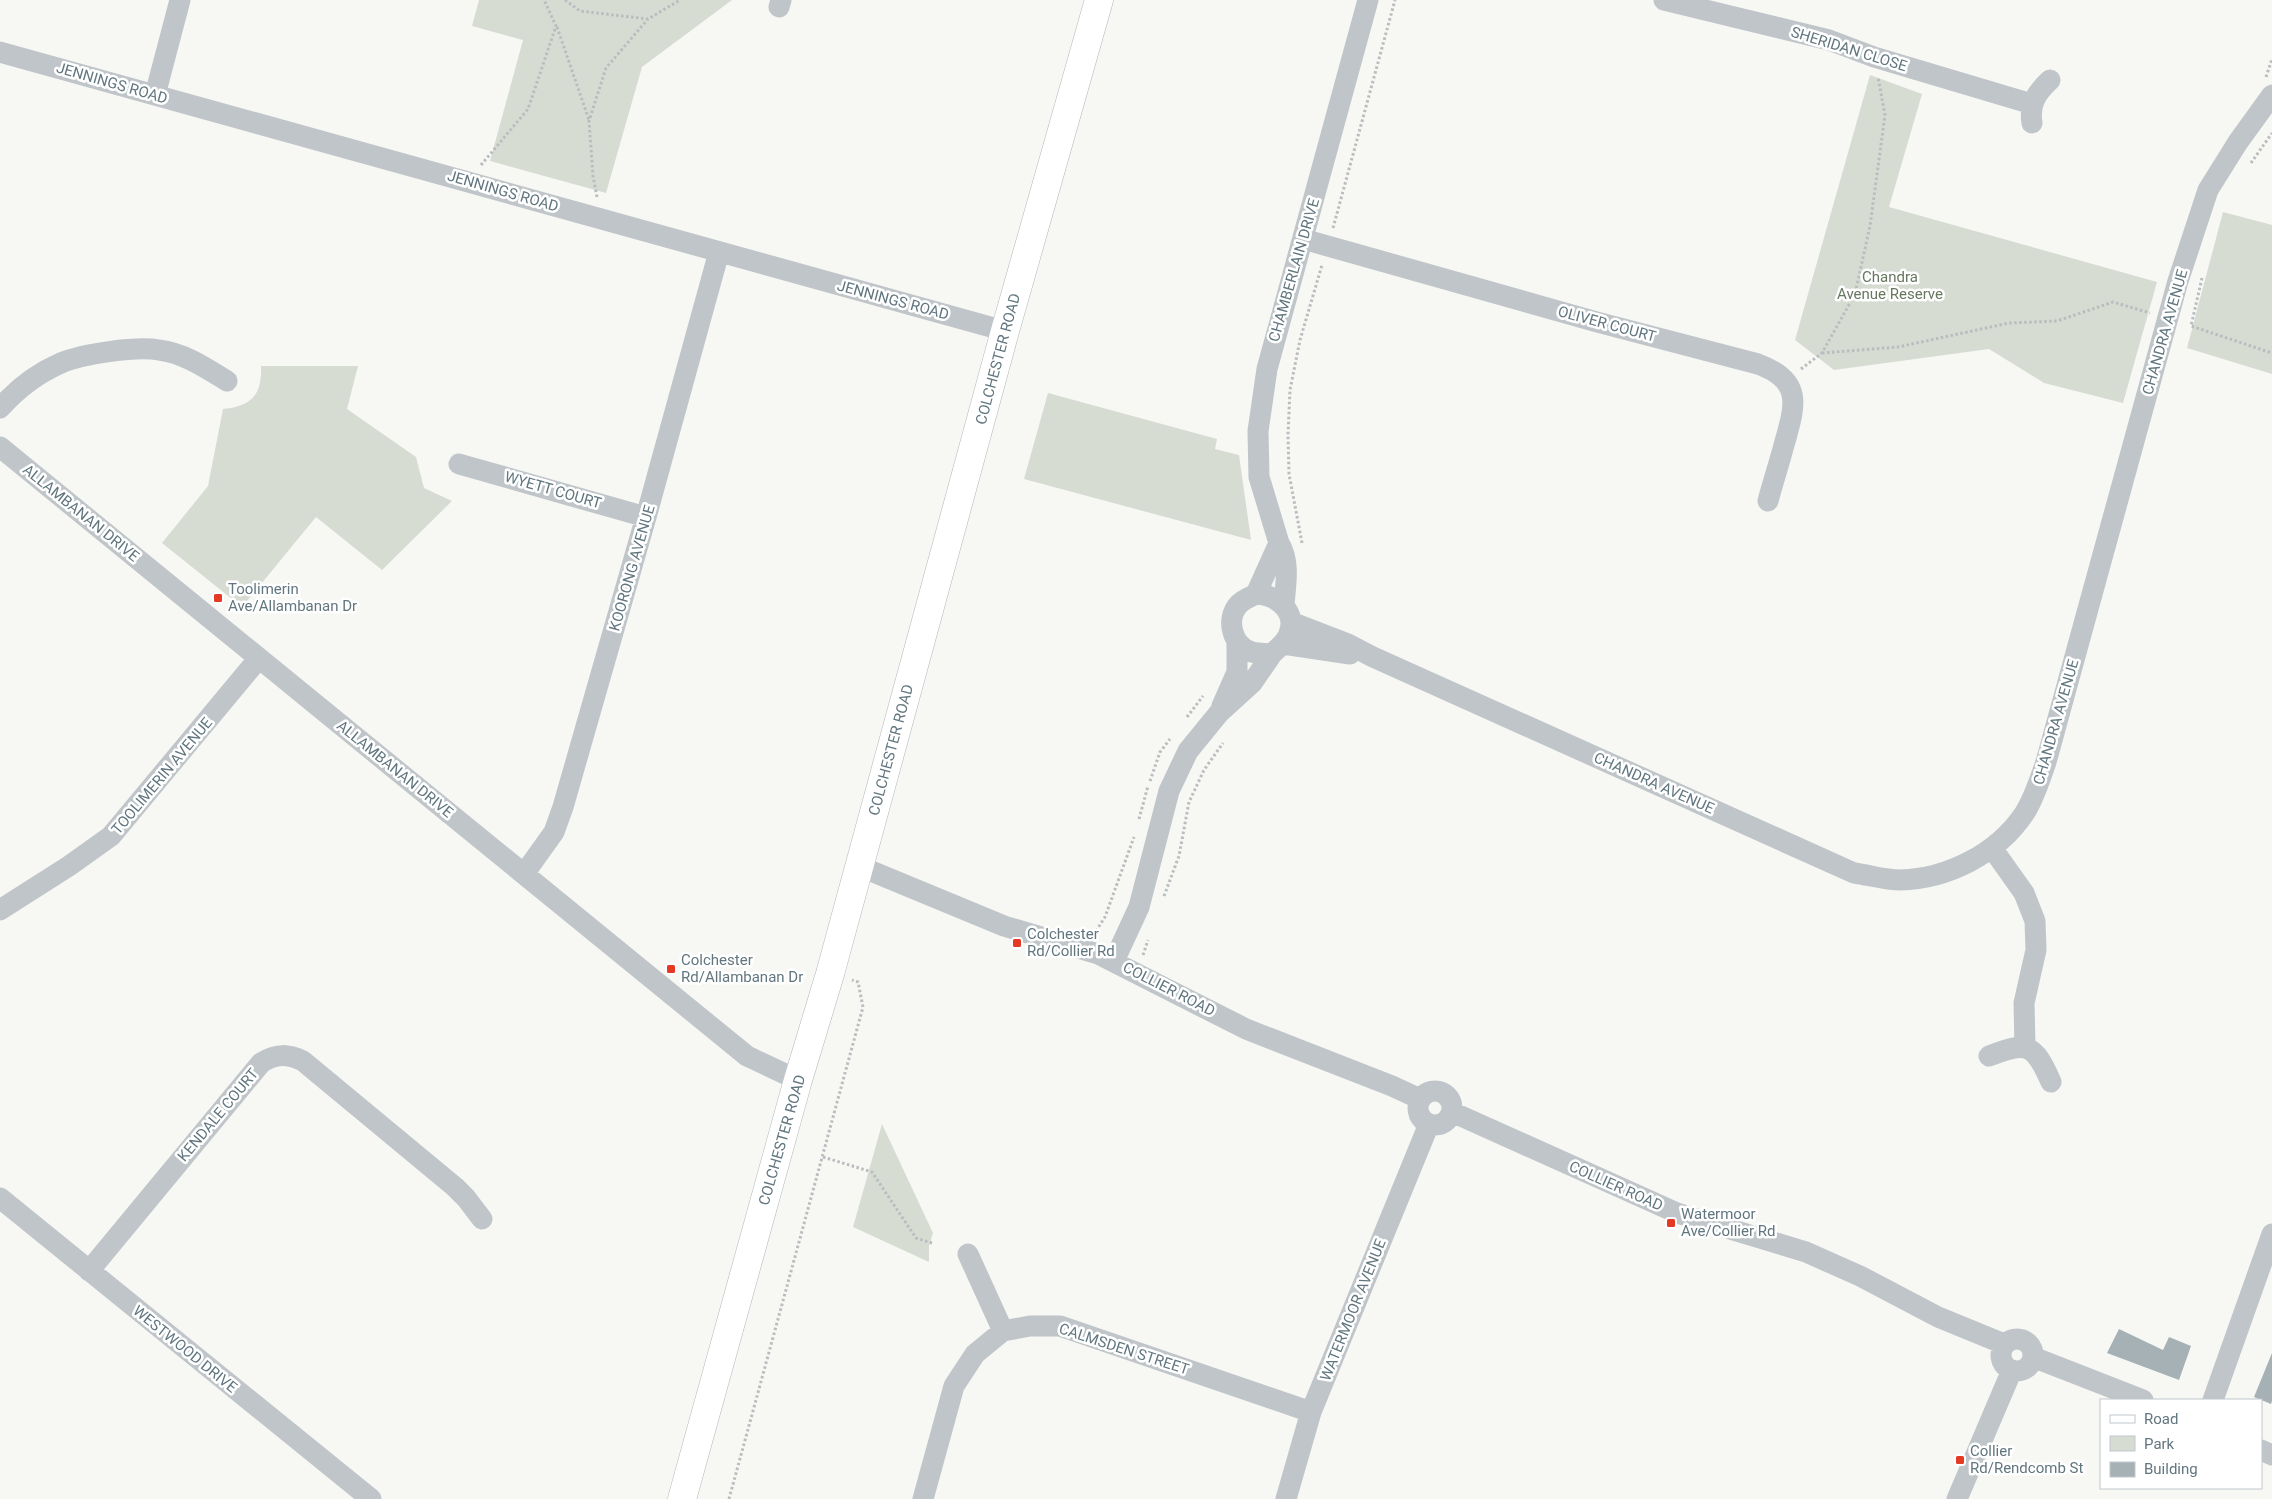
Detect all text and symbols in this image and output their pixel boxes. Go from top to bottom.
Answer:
street label: SHERIDAN CLOSE [1789,23,1910,75]
street label: JENNINGS ROAD [54,59,170,107]
street label: JENNINGS ROAD [445,167,561,215]
street label: CHAMBERLAIN DRIVE [1265,196,1323,344]
street label: CHANDRA AVENUE [2138,267,2192,397]
park label: Chandra Avenue Reserve [1837,268,1943,303]
street label: JENNINGS ROAD [835,276,951,324]
street label: COLCHESTER ROAD [972,291,1024,427]
street label: OLIVER COURT [1556,302,1658,346]
street label: ALLAMBANAN DRIVE [19,461,143,566]
street label: WYETT COURT [503,468,604,512]
street label: KOORONG AVENUE [605,502,659,633]
place label: Toolimerin Ave/Allambanan Dr [228,580,357,615]
marker: Toolimerin Ave/Allambanan Dr [212,592,224,604]
street label: CHANDRA AVENUE [2029,657,2083,787]
street label: COLCHESTER ROAD [865,682,917,818]
street label: TOOLIMERIN AVENUE [108,714,216,838]
street label: ALLAMBANAN DRIVE [333,717,457,822]
street label: CHANDRA AVENUE [1591,748,1717,818]
place label: Colchester Rd/Collier Rd [1027,925,1115,960]
marker: Colchester Rd/Collier Rd [1011,937,1023,949]
place label: Colchester Rd/Allambanan Dr [681,951,803,986]
street label: COLLIER ROAD [1120,958,1218,1020]
marker: Colchester Rd/Allambanan Dr [665,963,677,975]
street label: KENDALE COURT [174,1065,262,1165]
street label: COLCHESTER ROAD [755,1073,809,1207]
street label: COLLIER ROAD [1566,1157,1666,1215]
place label: Watermoor Ave/Collier Rd [1681,1205,1775,1240]
marker: Watermoor Ave/Collier Rd [1665,1217,1677,1229]
street label: WATERMOOR AVENUE [1316,1236,1390,1384]
street label: WESTWOOD DRIVE [129,1302,241,1397]
street label: CALMSDEN STREET [1057,1319,1191,1379]
legend [2100,1399,2262,1489]
text: Road [2144,1410,2178,1428]
text: Park [2144,1435,2175,1453]
place label: Collier Rd/Rendcomb St [1970,1442,2083,1477]
marker: Collier Rd/Rendcomb St [1954,1454,1966,1466]
text: Building [2144,1460,2198,1478]

